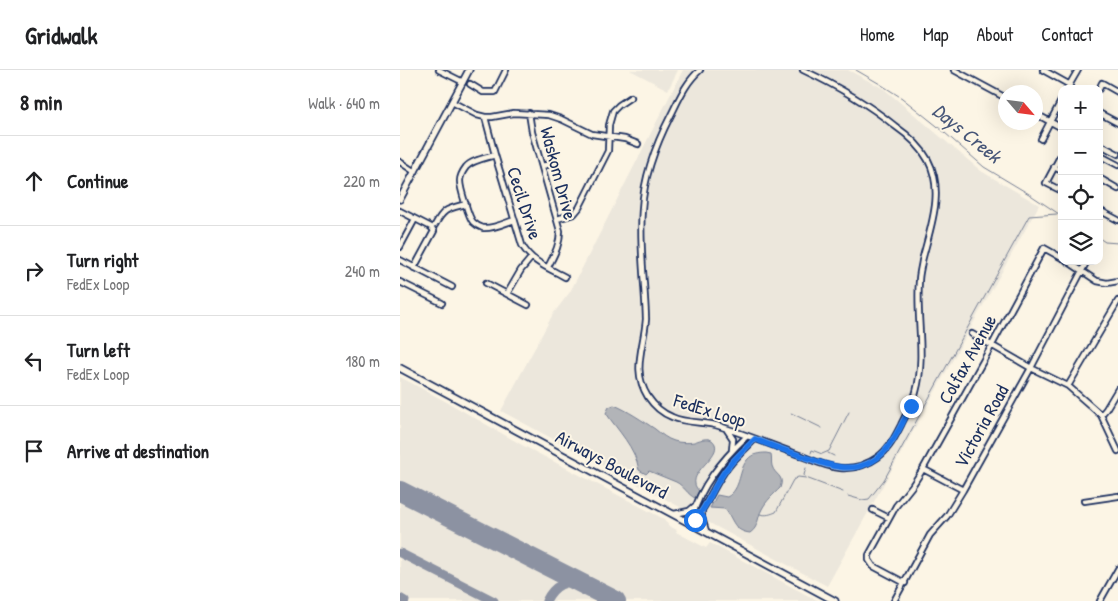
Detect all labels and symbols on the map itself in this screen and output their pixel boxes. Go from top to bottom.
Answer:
north arrow [998,85,1043,130]
water label: Days Creek [927,97,1009,170]
street label: Waskom Drive [534,124,584,223]
street label: Cecil Drive [501,163,549,243]
street label: Colfax Avenue [932,309,1002,408]
street label: Victoria Road [948,379,1015,472]
street label: FedEx Loop [670,386,749,433]
route end [900,395,923,418]
street label: Airways Boulevard [551,423,673,505]
route start [684,509,707,532]

